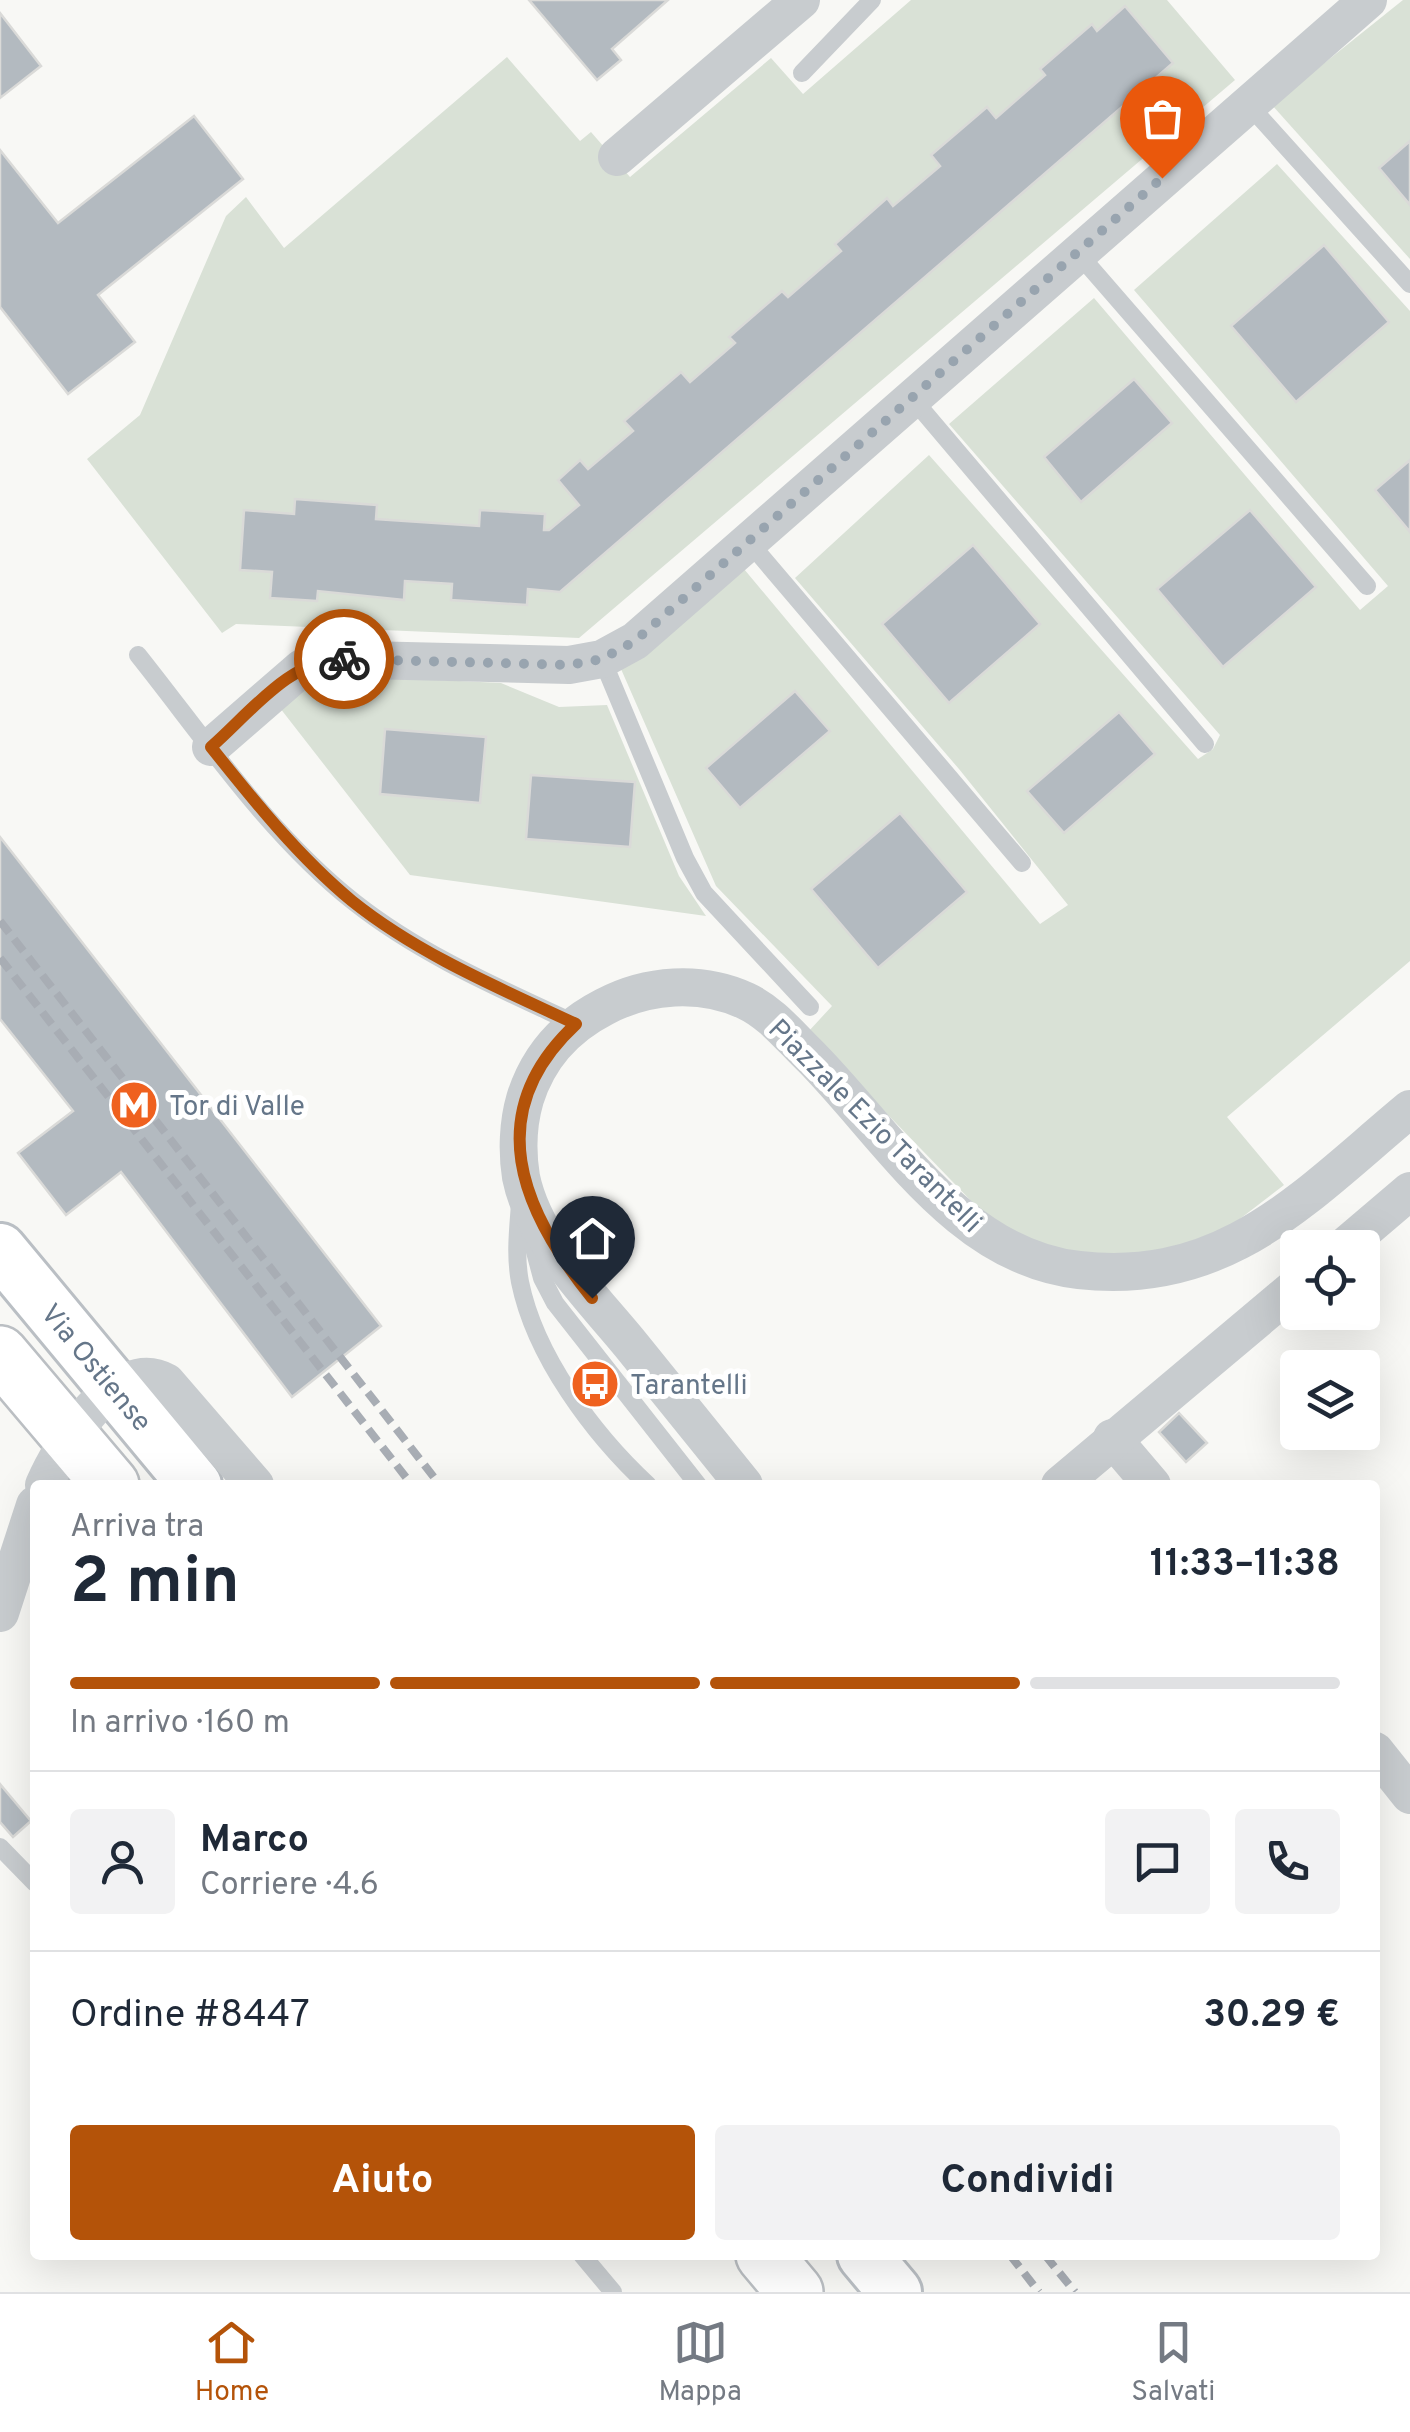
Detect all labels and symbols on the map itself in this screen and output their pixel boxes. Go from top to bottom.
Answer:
pin [1120,76,1205,179]
courier [294,609,394,709]
street label: Piazzale Ezio Tarantelli [759,1013,988,1242]
metro station icon: Tor di Valle [108,1079,160,1131]
place label: Tor di Valle [169,1090,305,1126]
pin [550,1196,635,1299]
street label: Via Ostiense [31,1298,158,1440]
bus stop icon: Tarantelli [569,1358,621,1410]
place label: Tarantelli [630,1369,748,1405]

